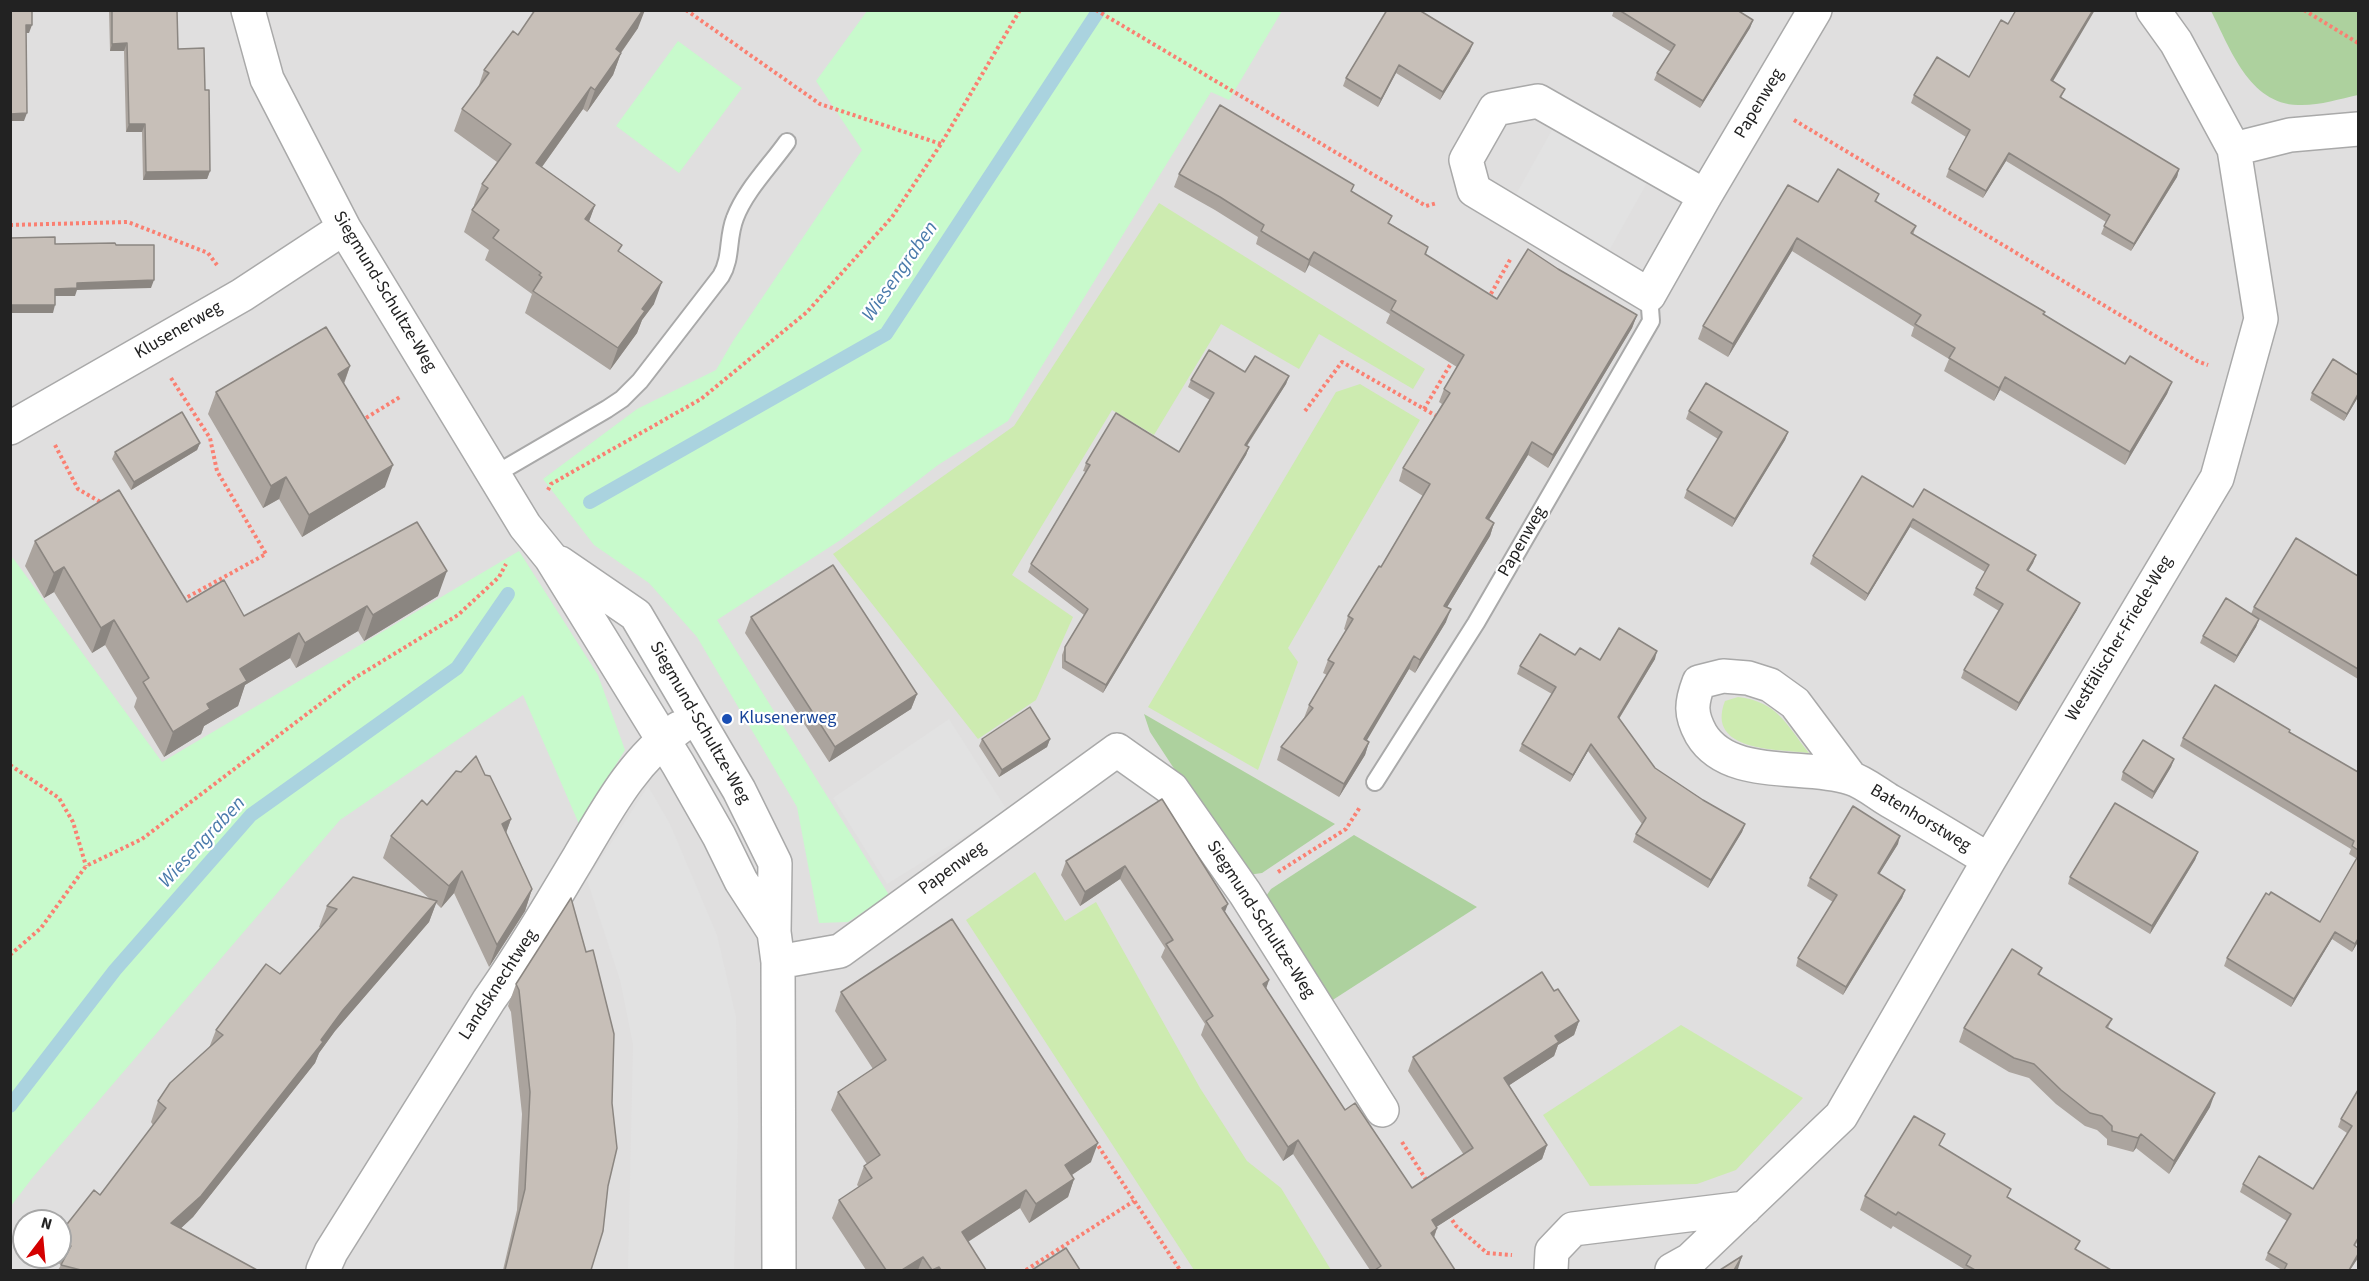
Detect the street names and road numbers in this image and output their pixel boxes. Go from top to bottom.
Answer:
street label: Papenweg [1731,65,1789,143]
street label: Siegmund-Schultze-Weg [327,208,441,376]
street label: Klusenerweg [131,297,227,365]
street label: Papenweg [1494,503,1552,581]
street label: Westfälischer-Friede-Weg [2062,552,2178,726]
street label: Siegmund-Schultze-Weg [644,638,754,808]
street label: Batenhorstweg [1866,780,1974,858]
street label: Papenweg [915,837,991,901]
street label: Siegmund-Schultze-Weg [1201,837,1319,1003]
street label: Landsknechtweg [455,926,543,1044]

